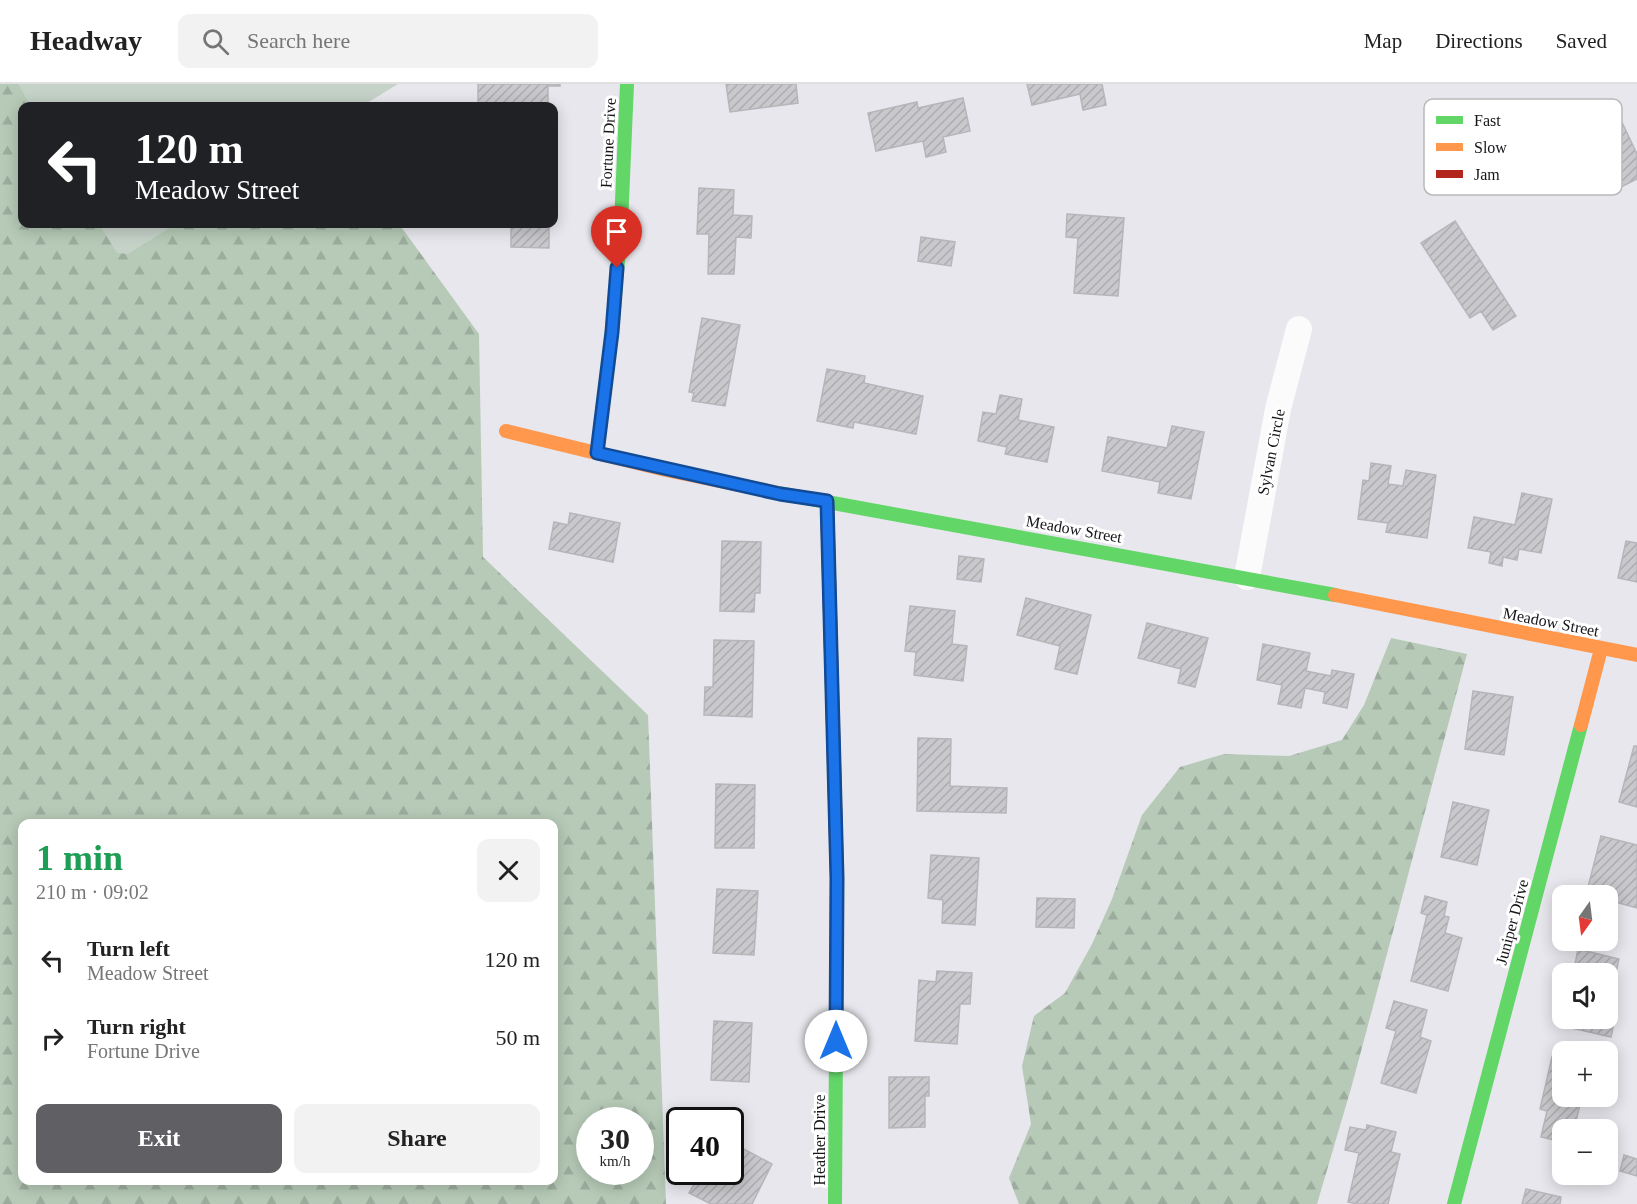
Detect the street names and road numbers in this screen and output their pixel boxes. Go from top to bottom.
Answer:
street label: Fortune Drive [597,98,619,188]
street label: Sylvan Circle [1254,407,1289,497]
street label: Meadow Street [1025,512,1124,546]
street label: Meadow Street [1502,604,1601,640]
street label: Juniper Drive [1492,878,1533,967]
street label: Heather Drive [811,1094,828,1186]

